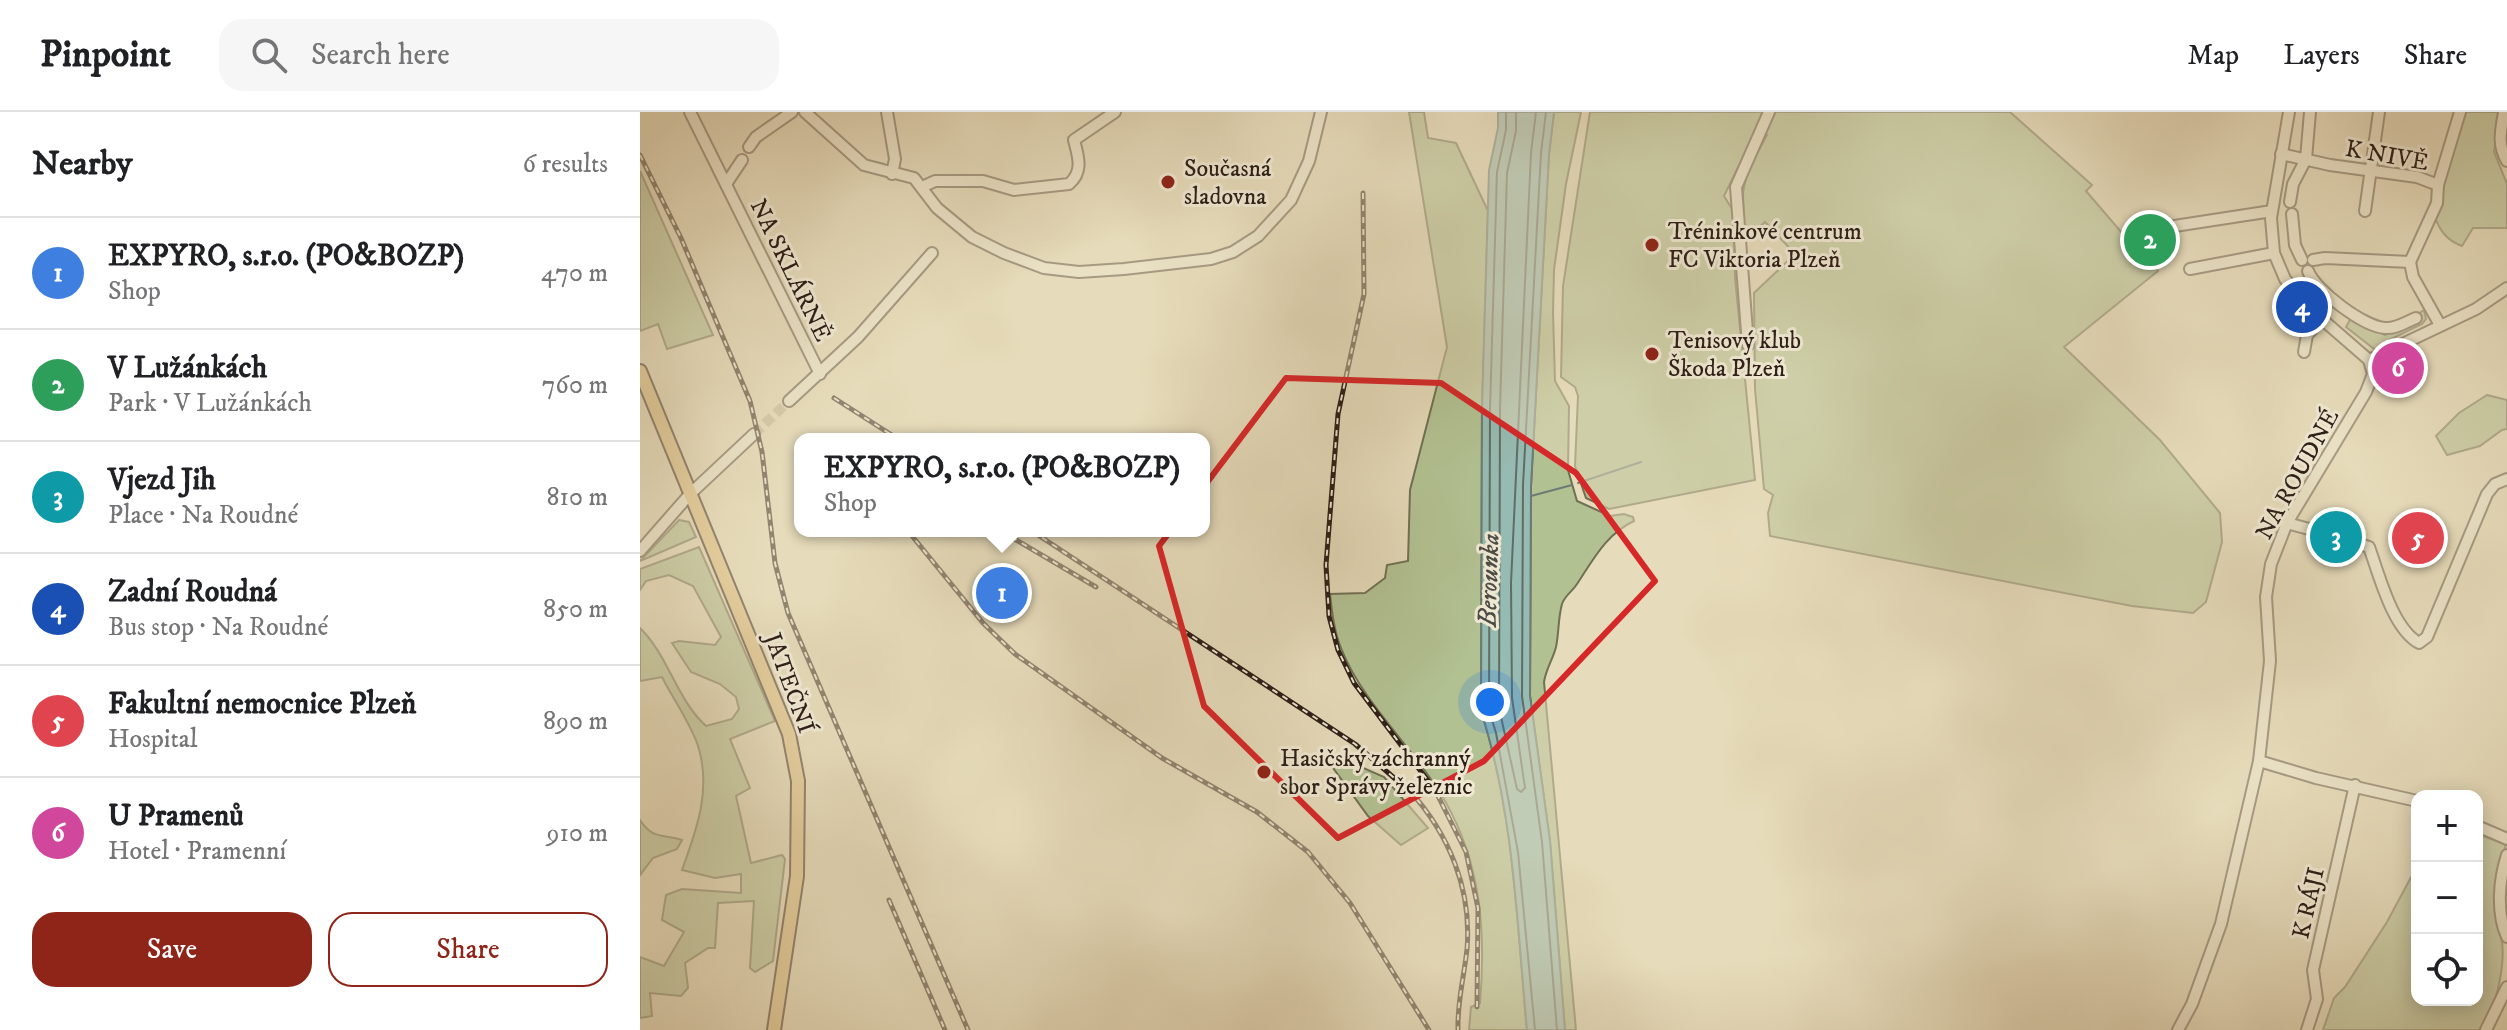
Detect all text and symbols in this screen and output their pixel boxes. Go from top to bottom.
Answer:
search box [219,19,779,91]
text: Pinpoint [40,31,171,79]
icon: search [247,33,291,77]
text: Search here [311,37,450,74]
text: Map [2188,38,2239,73]
text: Layers [2283,38,2360,73]
text: Share [2404,38,2467,73]
street label: K NIVĚ [2343,134,2431,178]
text: Nearby [32,143,133,185]
text: 6 results [522,148,608,181]
place label: Současná sladovna [1184,154,1272,212]
marker: Současná sladovna [1159,173,1177,191]
street label: NA SKLÁRNĚ [743,194,838,347]
pin: 2 [2124,210,2176,270]
place label: Tréninkové centrum FC Viktoria Plzeň [1668,217,1862,275]
marker: Tréninkové centrum FC Viktoria Plzeň [1643,236,1661,254]
text: EXPYRO, s.r.o. (PO&BOZP) [108,238,464,275]
text: 1 [53,257,63,290]
text: 470 m [541,257,608,290]
text: Shop [108,275,161,308]
pin: 4 [2276,277,2328,337]
place label: Tenisový klub Škoda Plzeň [1668,326,1801,384]
pin: 6 [2372,338,2424,398]
marker: Tenisový klub Škoda Plzeň [1643,345,1661,363]
text: V Lužánkách [108,350,267,387]
text: 2 [52,369,64,402]
text: 760 m [542,369,608,402]
text: Park · V Lužánkách [108,387,312,420]
street label: NA ROUDNÉ [2250,404,2346,545]
popup [794,433,1210,537]
text: EXPYRO, s.r.o. (PO&BOZP) [824,450,1180,487]
text: Vjezd Jih [108,462,216,499]
text: 3 [53,481,63,514]
text: 810 m [546,481,608,514]
text: Shop [824,487,877,520]
text: Place · Na Roudné [108,499,298,532]
pin: 3 [2310,507,2362,567]
pin: 5 [2392,508,2444,568]
water label: Berounka [1471,533,1508,628]
pin: 1 [976,563,1028,623]
text: Zadní Roudná [108,574,277,611]
text: 4 [51,593,65,626]
text: 850 m [543,593,608,626]
text: Bus stop · Na Roudné [108,611,328,644]
street label: JATEČNÍ [756,627,822,739]
your location [1470,682,1510,722]
text: Fakultní nemocnice Plzeň [108,686,416,723]
text: 5 [52,705,64,738]
text: 890 m [543,705,608,738]
text: Hospital [108,723,198,756]
place label: Hasičský záchranný sbor Správy železnic [1280,744,1472,802]
marker: Hasičský záchranný sbor Správy železnic [1255,763,1273,781]
map controls [2411,790,2483,1006]
button: + [2411,790,2483,862]
text: U Pramenů [108,798,244,835]
text: 6 [51,817,65,850]
text: 910 m [547,817,608,850]
text: Hotel · Pramenní [108,835,286,868]
button: − [2411,862,2483,934]
street label: K RÁJI [2285,864,2332,942]
button: Save [32,912,312,987]
button: Share [328,912,608,987]
button: locate [2411,934,2483,1006]

